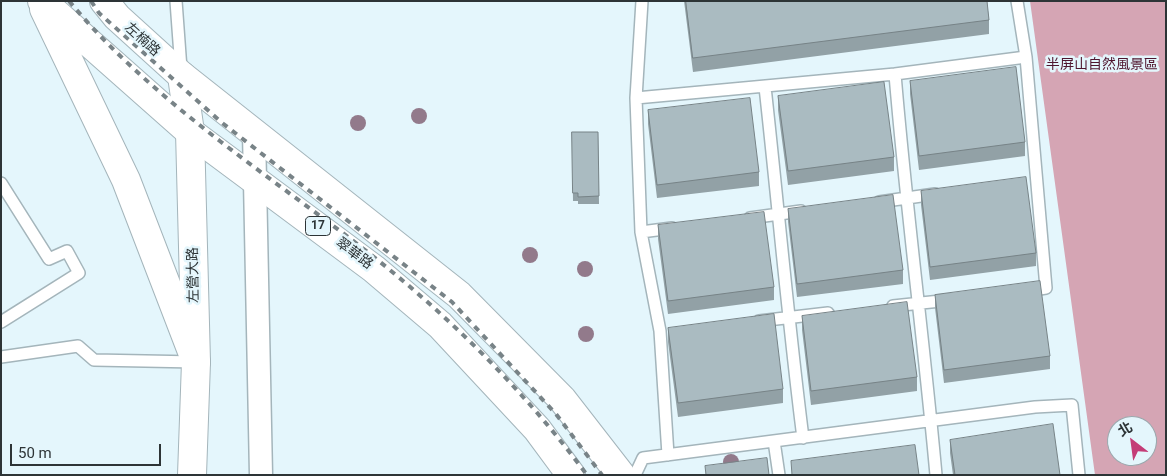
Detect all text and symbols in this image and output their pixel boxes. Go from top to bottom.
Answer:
street label: 左楠路 [121,20,163,60]
park label: 半屏山自然風景區 [1046,57,1158,73]
road number: 17 [306,217,330,236]
street label: 翠華路 [332,235,376,273]
street label: 左營大路 [185,247,203,303]
north arrow [1107,416,1157,466]
text: 北 [1115,418,1135,439]
scale bar [12,434,164,466]
text: 50 m [18,444,52,462]

